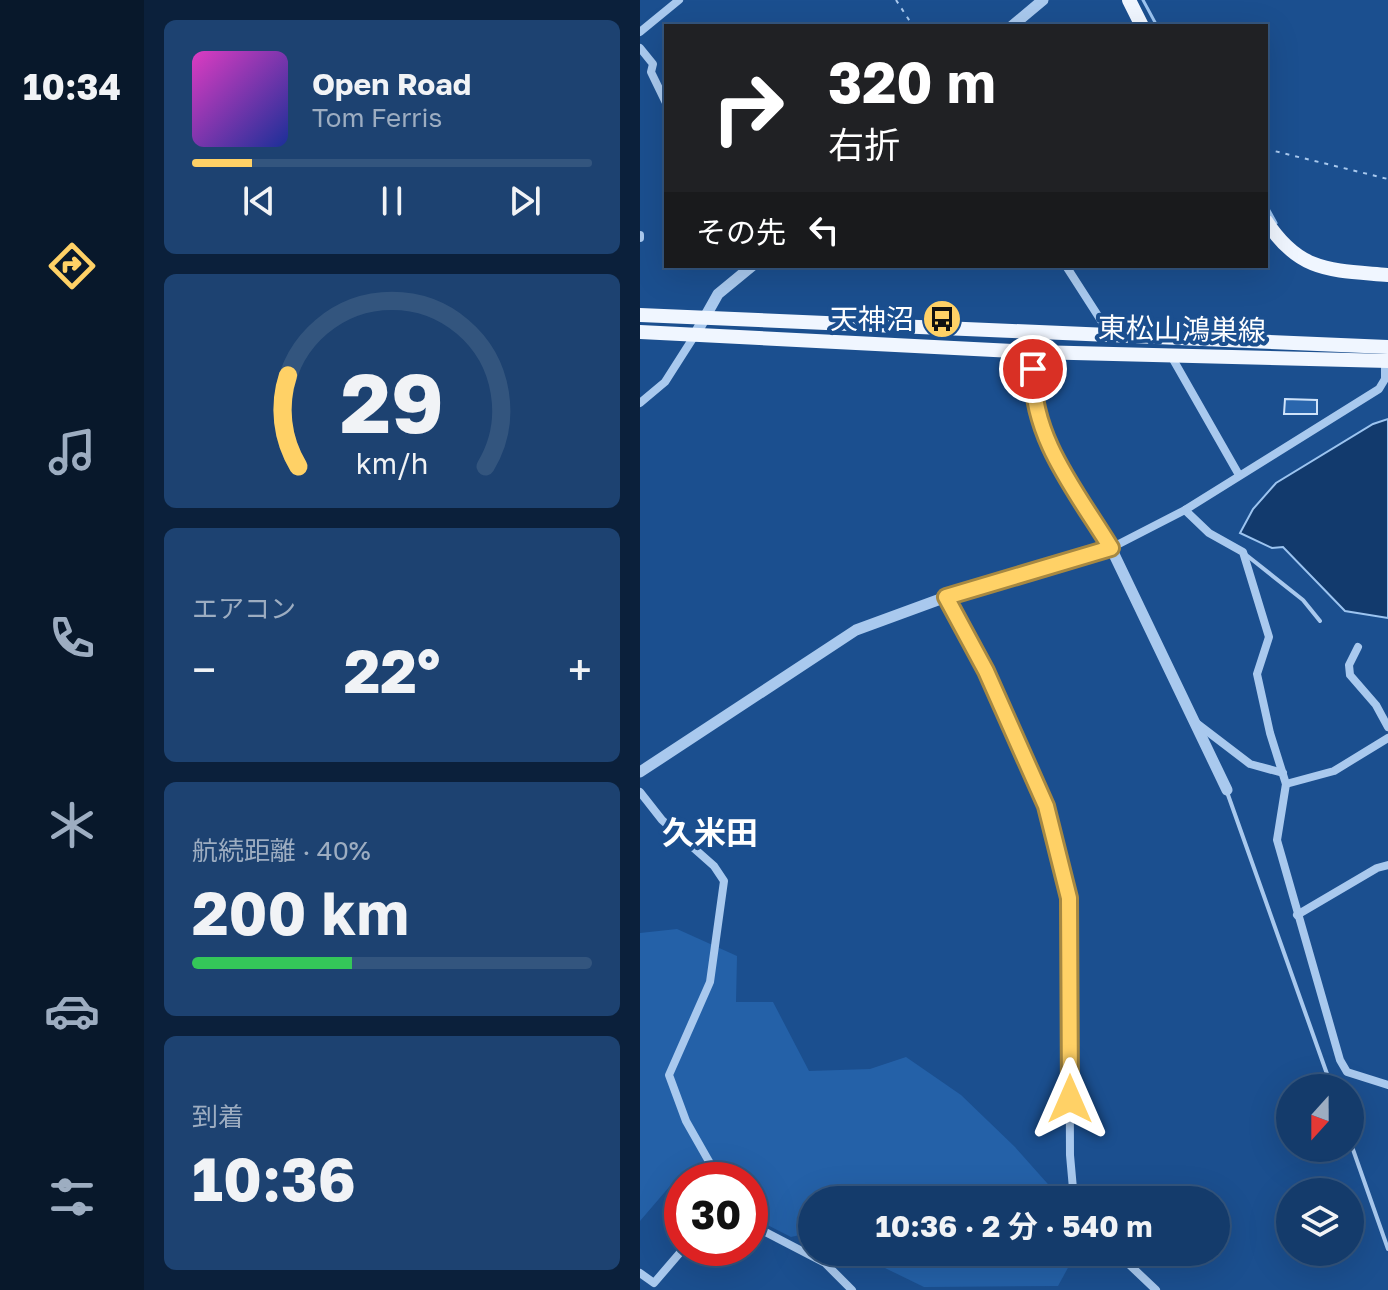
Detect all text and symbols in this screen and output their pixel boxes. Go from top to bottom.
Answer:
text: 320 m [828,48,996,115]
icon: right [696,56,800,160]
text: 10:34 [23,65,121,108]
text: Open Road [312,66,471,102]
text: Tom Ferris [312,102,442,133]
text: 右折 [828,123,900,166]
icon: previous [237,179,281,223]
icon: pause [370,179,414,223]
icon: next [503,179,547,223]
icon: left [802,208,846,252]
text: その先 [696,214,786,250]
icon: directions [44,238,100,294]
bus stop icon: 天神沼 [921,298,963,340]
place label: 天神沼 [830,302,914,335]
street label: 東松山鴻巣線 [1098,311,1266,346]
pin [999,335,1067,403]
icon: arrive [1011,347,1055,391]
text: 29 [340,351,444,451]
icon: music [44,424,100,480]
text: km/h [356,446,428,480]
text: エアコン [192,593,296,624]
icon: phone [44,610,100,666]
text: 22° [344,634,440,706]
text: − [192,643,216,696]
text: + [568,643,592,696]
icon: climate [44,797,100,853]
district label: 久米田 [662,813,758,851]
text: 航続距離 · 40% [192,835,371,866]
text: 200 km [192,876,409,948]
icon: car [44,983,100,1039]
position arrow [1028,1057,1112,1141]
north arrow [1276,1074,1364,1162]
map controls [1276,1074,1364,1266]
text: 到着 [192,1101,244,1132]
text: 10:36 [192,1142,356,1214]
speed limit sign: 30 [664,1162,768,1266]
icon: filters [44,1169,100,1225]
button: layers [1276,1178,1364,1266]
text: 10:36 · 2 分 · 540 m [875,1208,1153,1244]

